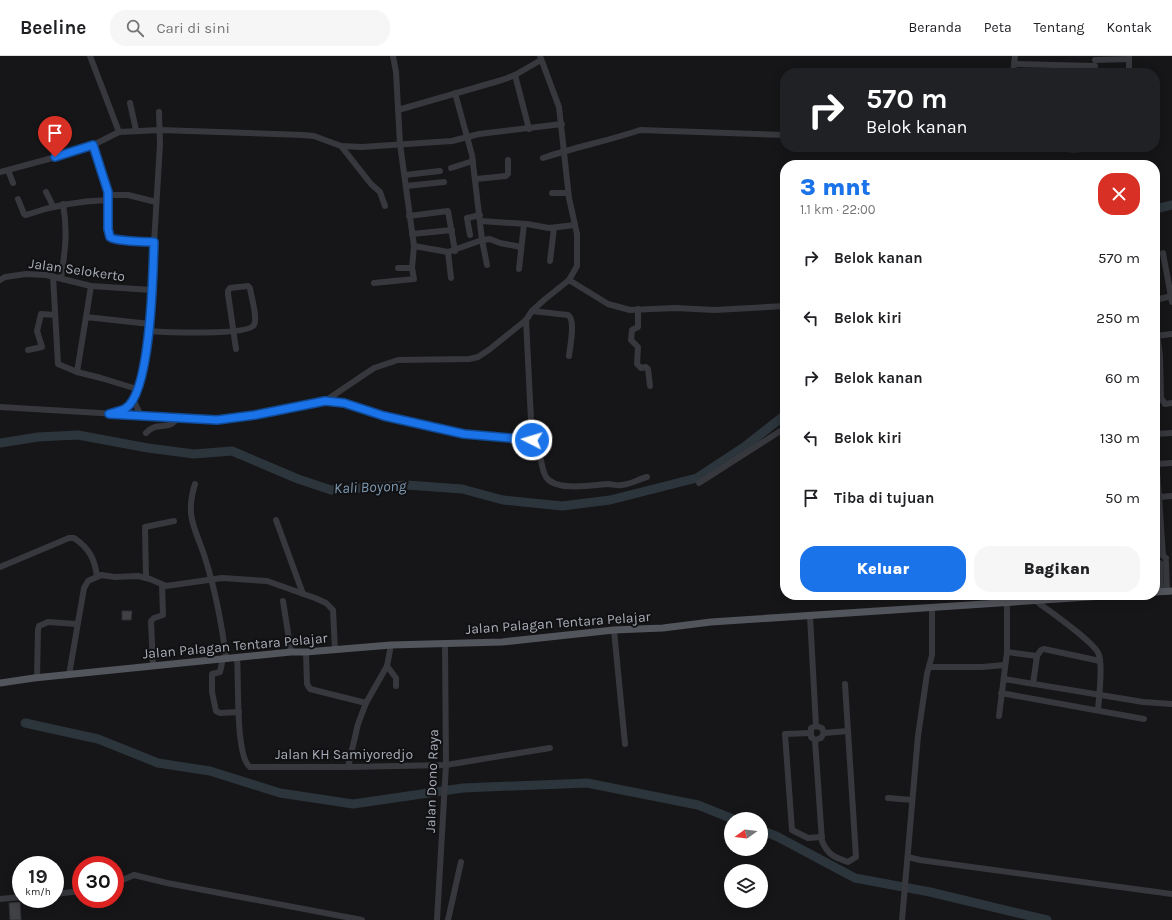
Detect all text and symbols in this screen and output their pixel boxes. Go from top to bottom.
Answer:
search box [110,10,390,46]
text: Beeline [20,17,86,39]
icon: search [124,17,146,39]
text: Cari di sini [156,19,230,37]
text: Beranda [909,19,962,36]
text: Peta [984,19,1012,36]
text: Tentang [1034,19,1085,36]
text: Kontak [1107,19,1152,36]
text: 570 m [866,82,948,115]
icon: right [800,84,852,136]
pin [38,116,72,157]
text: Belok kanan [866,116,967,138]
icon: arrive [44,122,66,144]
text: 3 mnt [800,173,871,201]
button: close [1098,173,1140,215]
text: 1.1 km · 22:00 [800,202,875,217]
icon: right [800,247,822,269]
text: Belok kanan [834,249,923,267]
text: 570 m [1098,249,1140,267]
street label: Jalan Selokerto [28,255,126,285]
icon: left [800,307,822,329]
text: Belok kiri [834,309,902,327]
text: 250 m [1096,309,1140,327]
icon: right [800,367,822,389]
text: Belok kanan [834,369,923,387]
text: 60 m [1105,369,1140,387]
position arrow [511,419,553,461]
icon: left [800,427,822,449]
text: Belok kiri [834,429,902,447]
text: 130 m [1100,429,1140,447]
water label: Kali Boyong [334,477,408,497]
icon: arrive [800,487,822,509]
text: Tiba di tujuan [834,489,934,507]
text: 50 m [1105,489,1140,507]
button: Keluar [800,546,966,592]
button: Bagikan [974,546,1140,592]
street label: Jalan Palagan Tentara Pelajar [465,608,652,638]
street label: Jalan Palagan Tentara Pelajar [142,629,329,663]
street label: Jalan Dono Raya [422,729,442,833]
street label: Jalan KH Samiyoredjo [275,746,413,763]
north arrow [724,812,768,856]
map controls [724,812,768,908]
speed limit sign: 30 [72,856,124,908]
button: layers [724,864,768,908]
text: 19 [28,865,48,888]
text: km/h [25,886,51,898]

